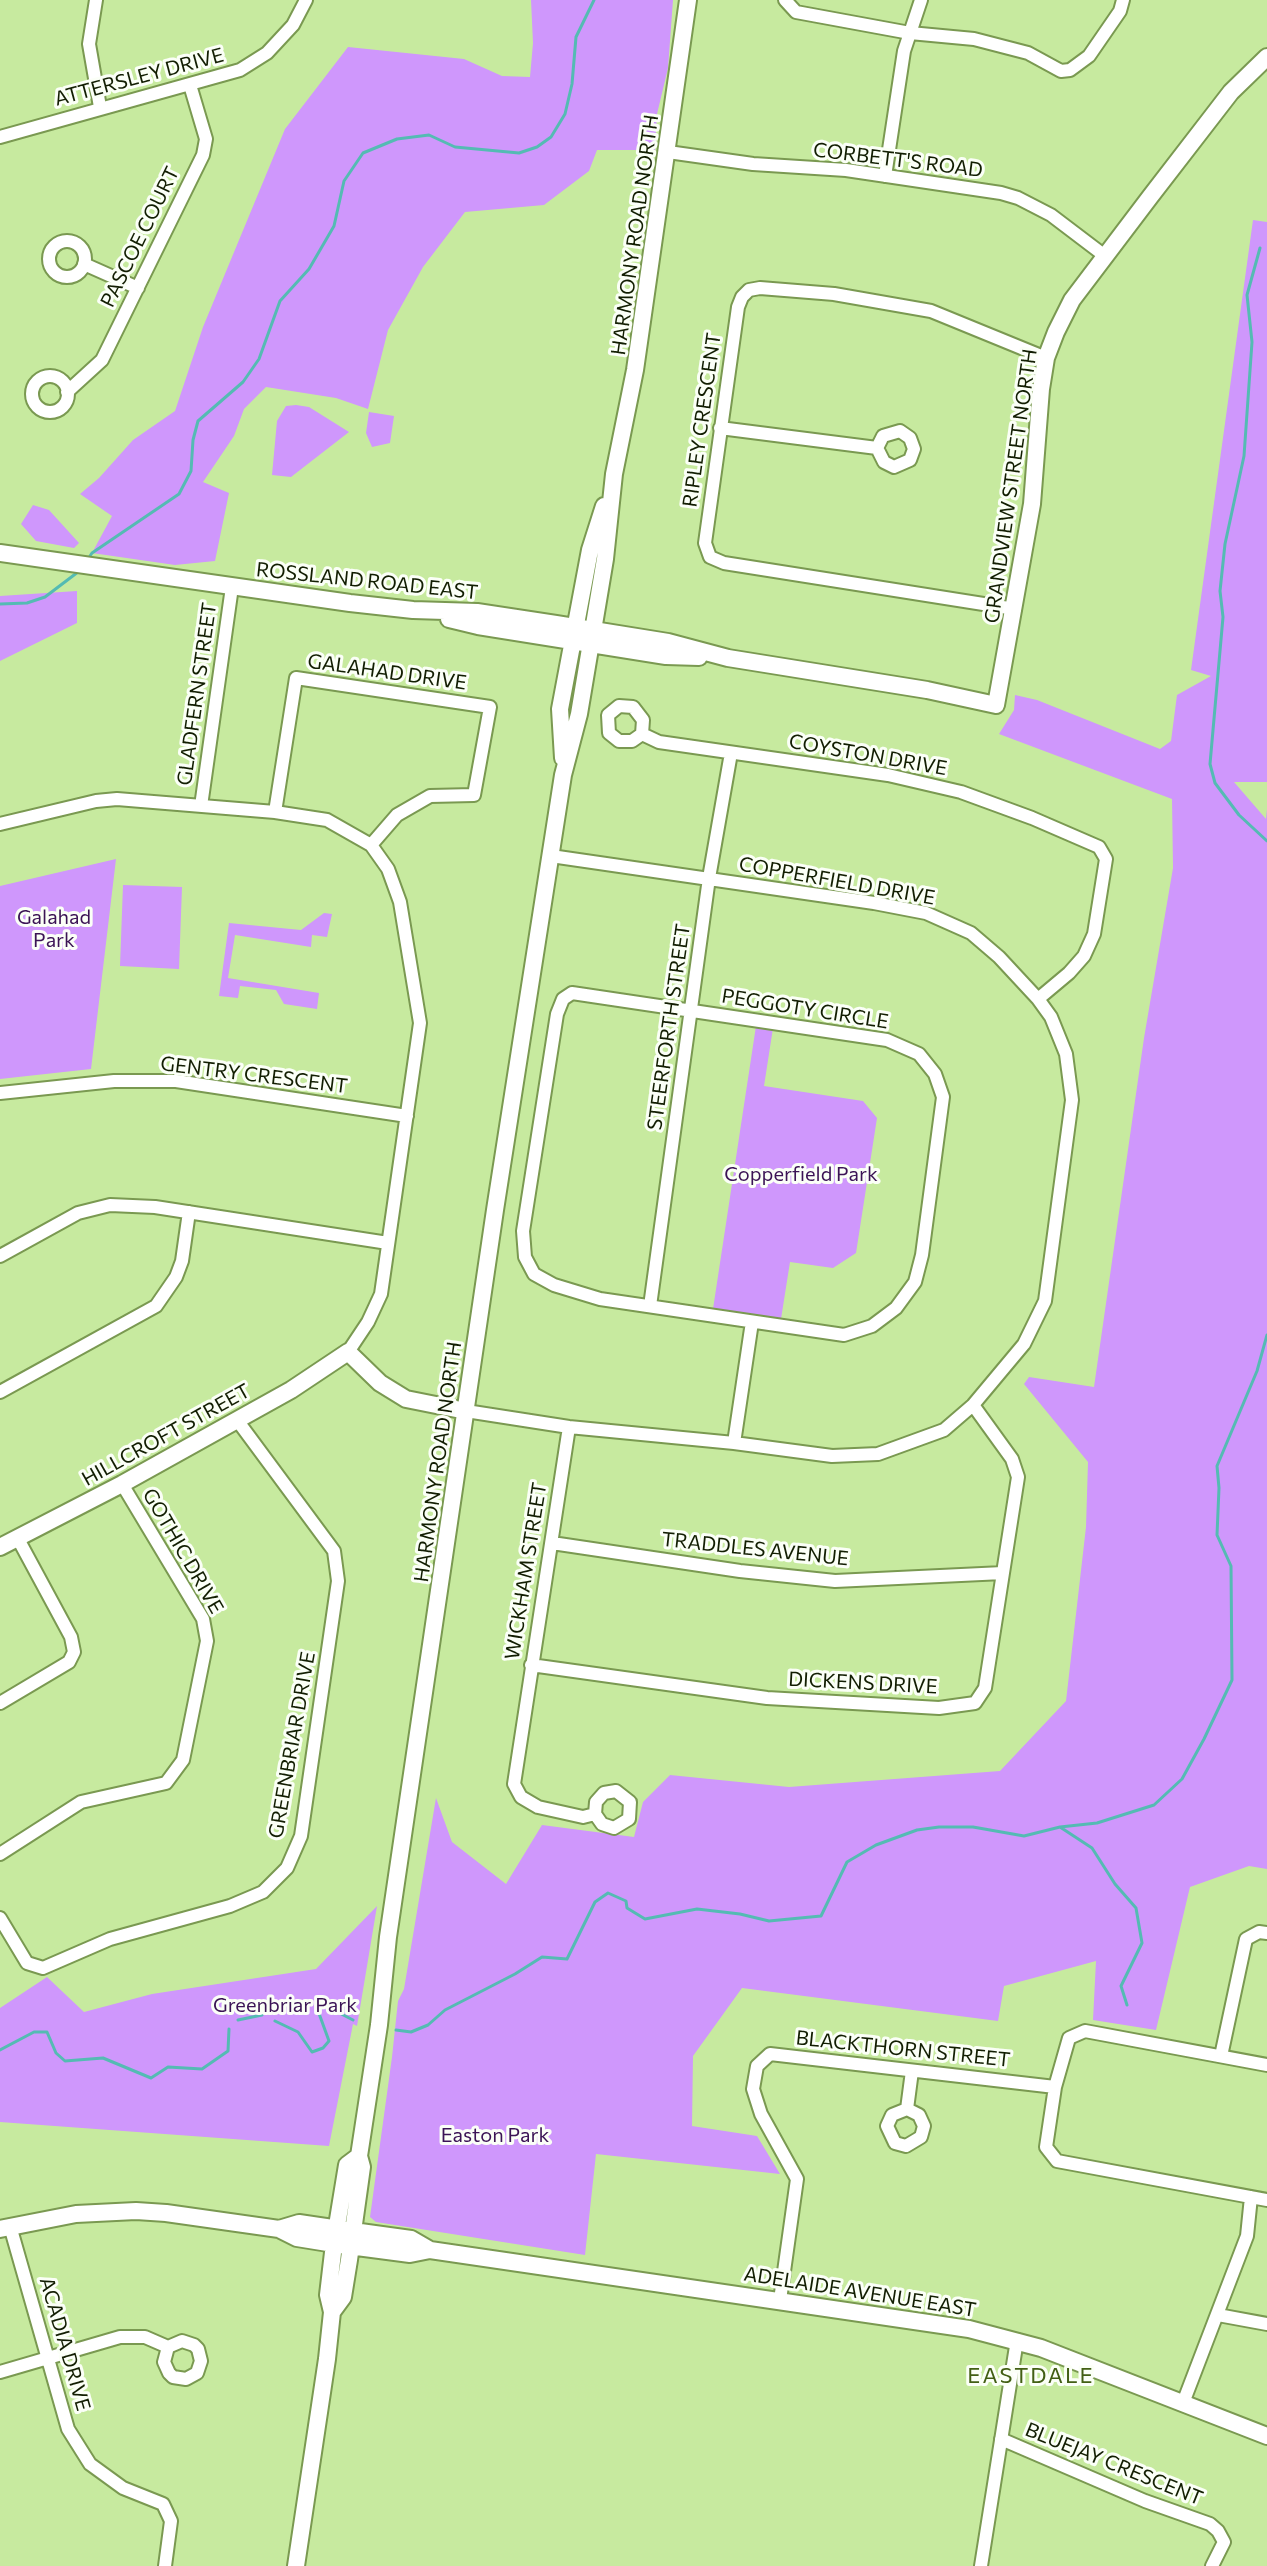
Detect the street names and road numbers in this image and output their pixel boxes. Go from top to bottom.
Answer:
street label: ATTERSLEY DRIVE [52,43,226,111]
street label: HARMONY ROAD NORTH [606,113,664,357]
street label: CORBETT'S ROAD [812,138,984,182]
street label: PASCOE COURT [96,163,184,311]
street label: RIPLEY CRESCENT [678,331,726,509]
street label: GRANDVIEW STREET NORTH [980,347,1042,625]
street label: ROSSLAND ROAD EAST [255,557,479,605]
street label: GLADFERN STREET [172,601,222,787]
street label: GALAHAD DRIVE [306,649,468,695]
street label: COYSTON DRIVE [787,729,949,781]
street label: COPPERFIELD DRIVE [737,852,937,910]
street label: STEERFORTH STREET [643,922,695,1132]
street label: PEGGOTY CIRCLE [720,984,890,1034]
street label: GENTRY CRESCENT [159,1052,349,1098]
street label: HARMONY ROAD NORTH [409,1340,467,1584]
street label: HILLCROFT STREET [78,1379,254,1491]
street label: WICKHAM STREET [500,1481,552,1661]
street label: GOTHIC DRIVE [137,1484,229,1618]
street label: TRADDLES AVENUE [660,1527,850,1571]
street label: GREENBRIAR DRIVE [264,1650,320,1840]
street label: DICKENS DRIVE [788,1667,938,1699]
street label: BLACKTHORN STREET [795,2026,1011,2072]
street label: ADELAIDE AVENUE EAST [742,2262,978,2322]
street label: ACADIA DRIVE [34,2274,96,2414]
street label: BLUEJAY CRESCENT [1022,2417,1206,2511]

